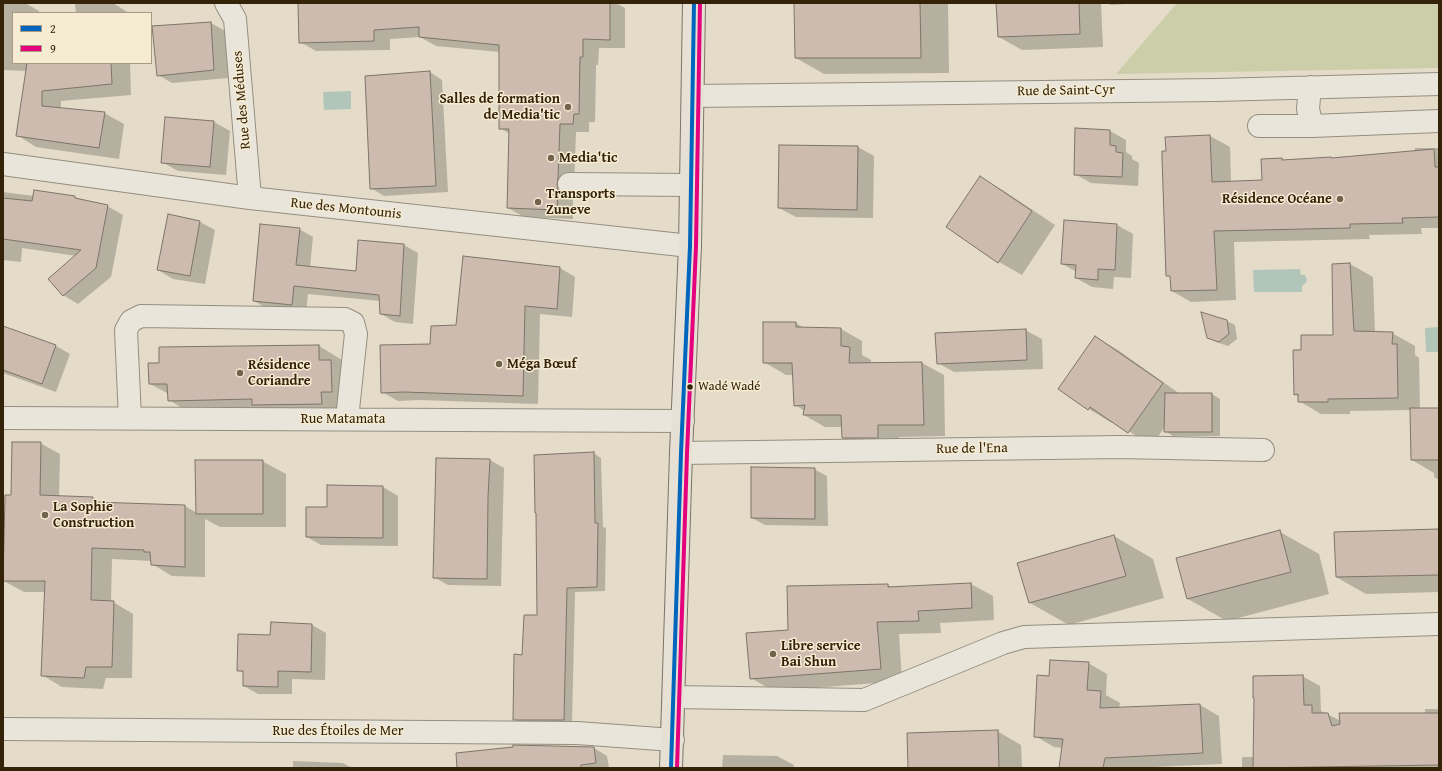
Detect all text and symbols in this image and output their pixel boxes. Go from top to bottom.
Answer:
legend [12,12,152,64]
text: 2 [50,20,56,37]
text: 9 [50,40,56,57]
street label: Rue des Méduses [229,50,255,150]
street label: Rue de Saint-Cyr [1017,82,1115,100]
place label: Salles de formation de Media'tic [440,91,560,124]
marker: Salles de formation de Media'tic [563,102,573,112]
place label: Media'tic [559,150,617,166]
marker: Media'tic [546,153,556,163]
place label: Transports Zuneve [546,186,615,218]
place label: Résidence Océane [1222,191,1332,207]
marker: Résidence Océane [1335,194,1345,204]
street label: Rue des Montounis [290,195,402,223]
marker: Transports Zuneve [533,197,543,207]
place label: Méga Bœuf [507,356,576,372]
place label: Résidence Coriandre [248,357,311,390]
marker: Méga Bœuf [494,359,504,369]
marker: Résidence Coriandre [235,368,245,378]
place label: Wadé Wadé [698,379,760,395]
marker: Wadé Wadé [685,382,695,392]
street label: Rue Matamata [301,411,385,427]
street label: Rue de l'Ena [936,440,1008,458]
place label: La Sophie Construction [53,499,134,532]
marker: La Sophie Construction [40,510,50,520]
place label: Libre service Bai Shun [781,638,861,670]
marker: Libre service Bai Shun [768,649,778,659]
street label: Rue des Étoiles de Mer [272,723,404,739]

